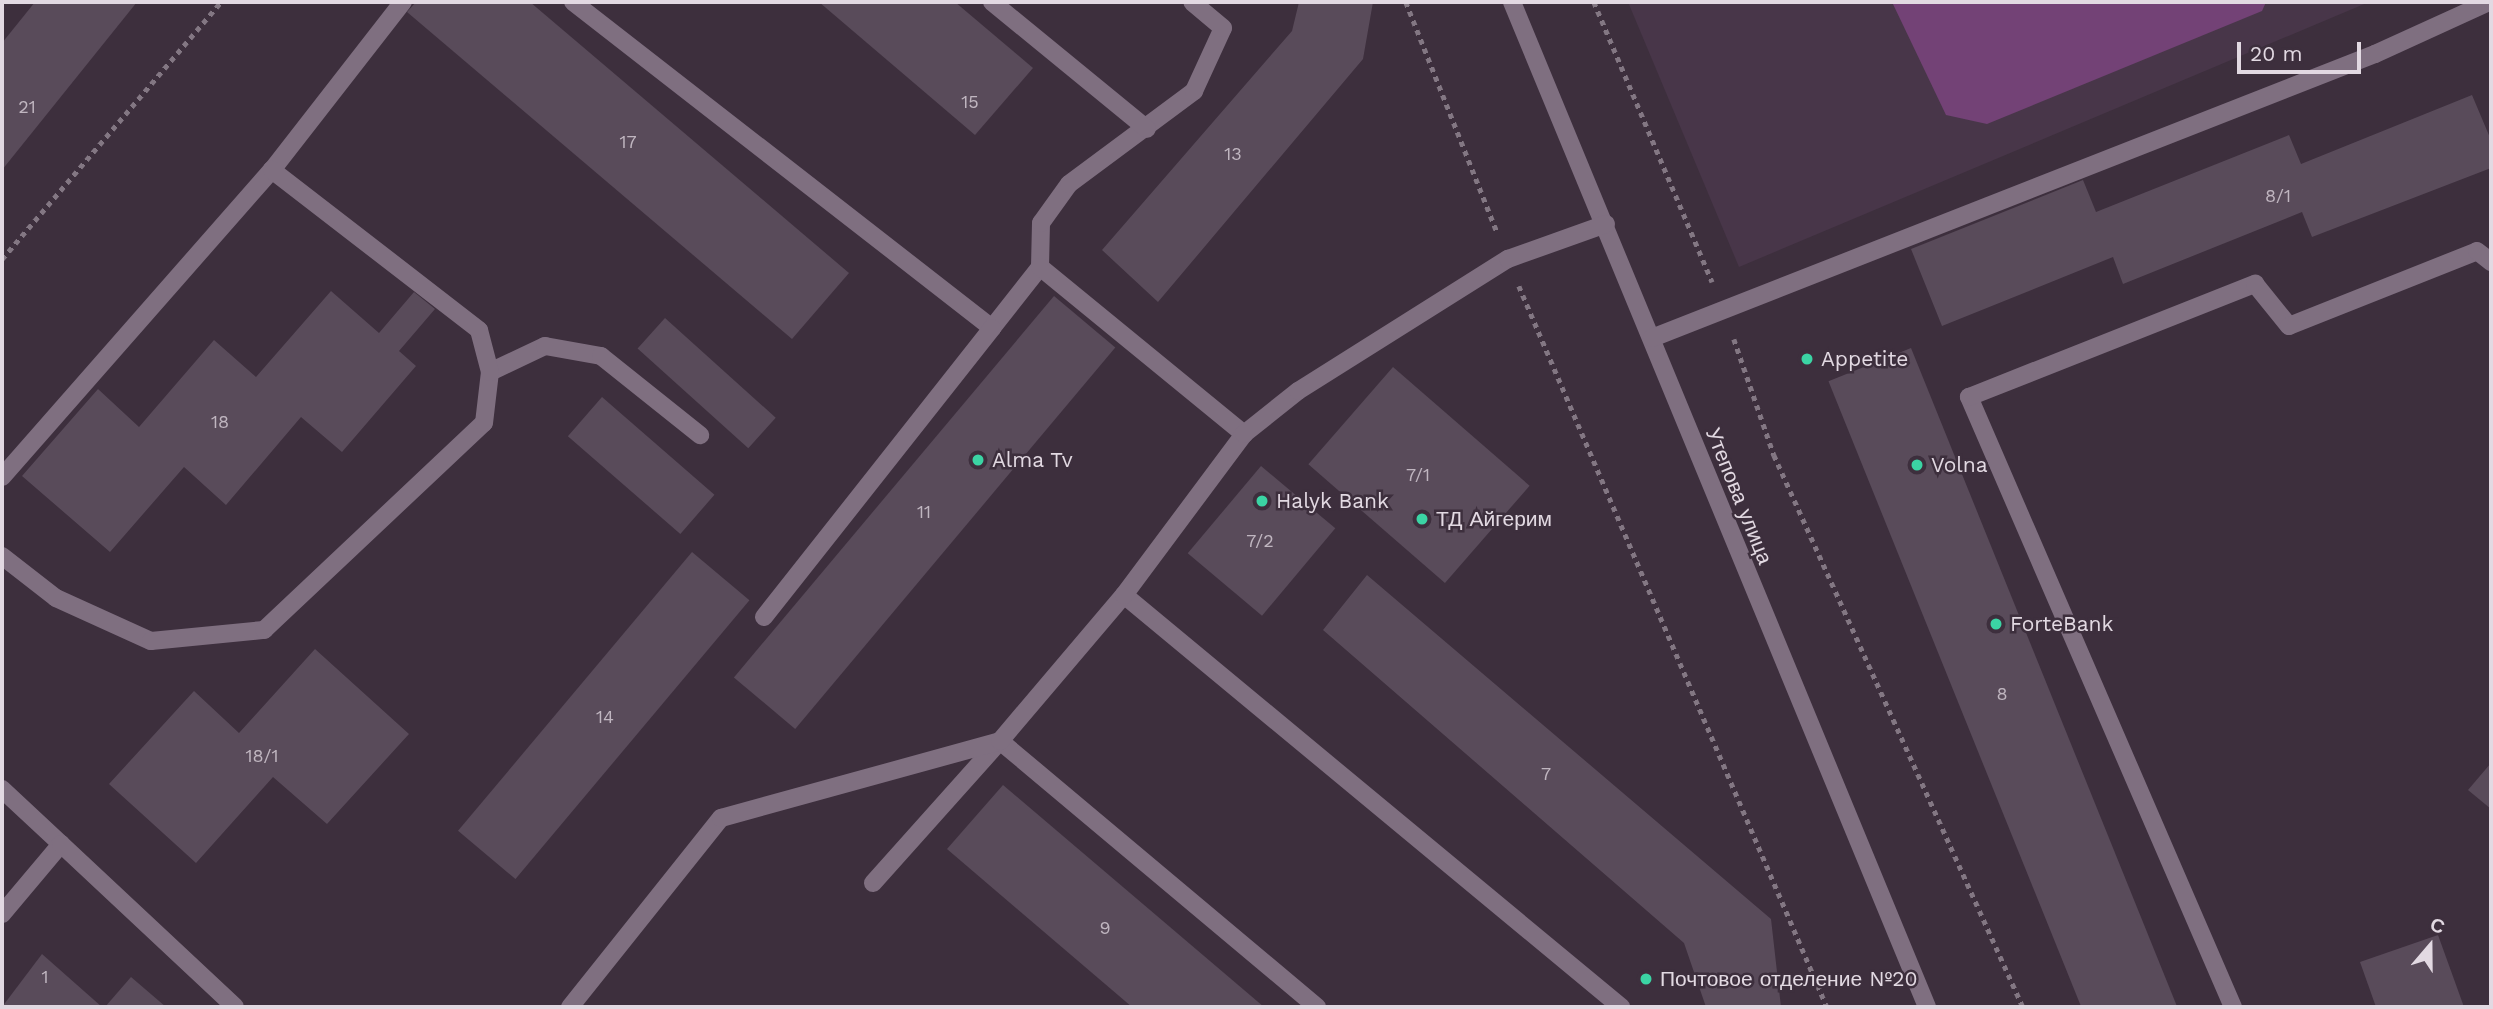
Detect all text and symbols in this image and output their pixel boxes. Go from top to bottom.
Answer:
scale bar [2241,28,2365,72]
text: 20 m [2250,41,2302,66]
house number: 15 [961,91,979,113]
house number: 21 [18,96,36,118]
house number: 17 [619,131,637,153]
house number: 13 [1224,143,1242,165]
house number: 8/1 [2265,185,2291,207]
place label: Appetite [1821,346,1908,372]
marker: Appetite [1799,351,1815,367]
house number: 18 [211,411,229,433]
street label: Утепова улица [1700,424,1778,568]
place label: Alma Tv [992,447,1074,473]
marker: Alma Tv [970,452,986,468]
place label: Volna [1931,452,1988,478]
marker: Volna [1909,457,1925,473]
house number: 7/1 [1406,464,1430,486]
place label: Halyk Bank [1276,488,1389,514]
marker: Halyk Bank [1254,493,1270,509]
house number: 11 [917,501,931,523]
place label: ТД Айгерим [1436,506,1552,532]
marker: ТД Айгерим [1414,511,1430,527]
house number: 7/2 [1246,530,1274,552]
place label: ForteBank [2010,611,2113,637]
marker: ForteBank [1988,616,2004,632]
house number: 8 [1996,683,2008,705]
house number: 14 [596,706,614,728]
house number: 18/1 [246,745,278,767]
house number: 7 [1541,763,1551,785]
north arrow [2395,911,2465,981]
text: С [2427,913,2448,939]
house number: 9 [1099,917,1111,939]
house number: 1 [41,966,49,988]
place label: Почтовое отделение №20 [1660,966,1918,992]
marker: Почтовое отделение №20 [1638,971,1654,987]

